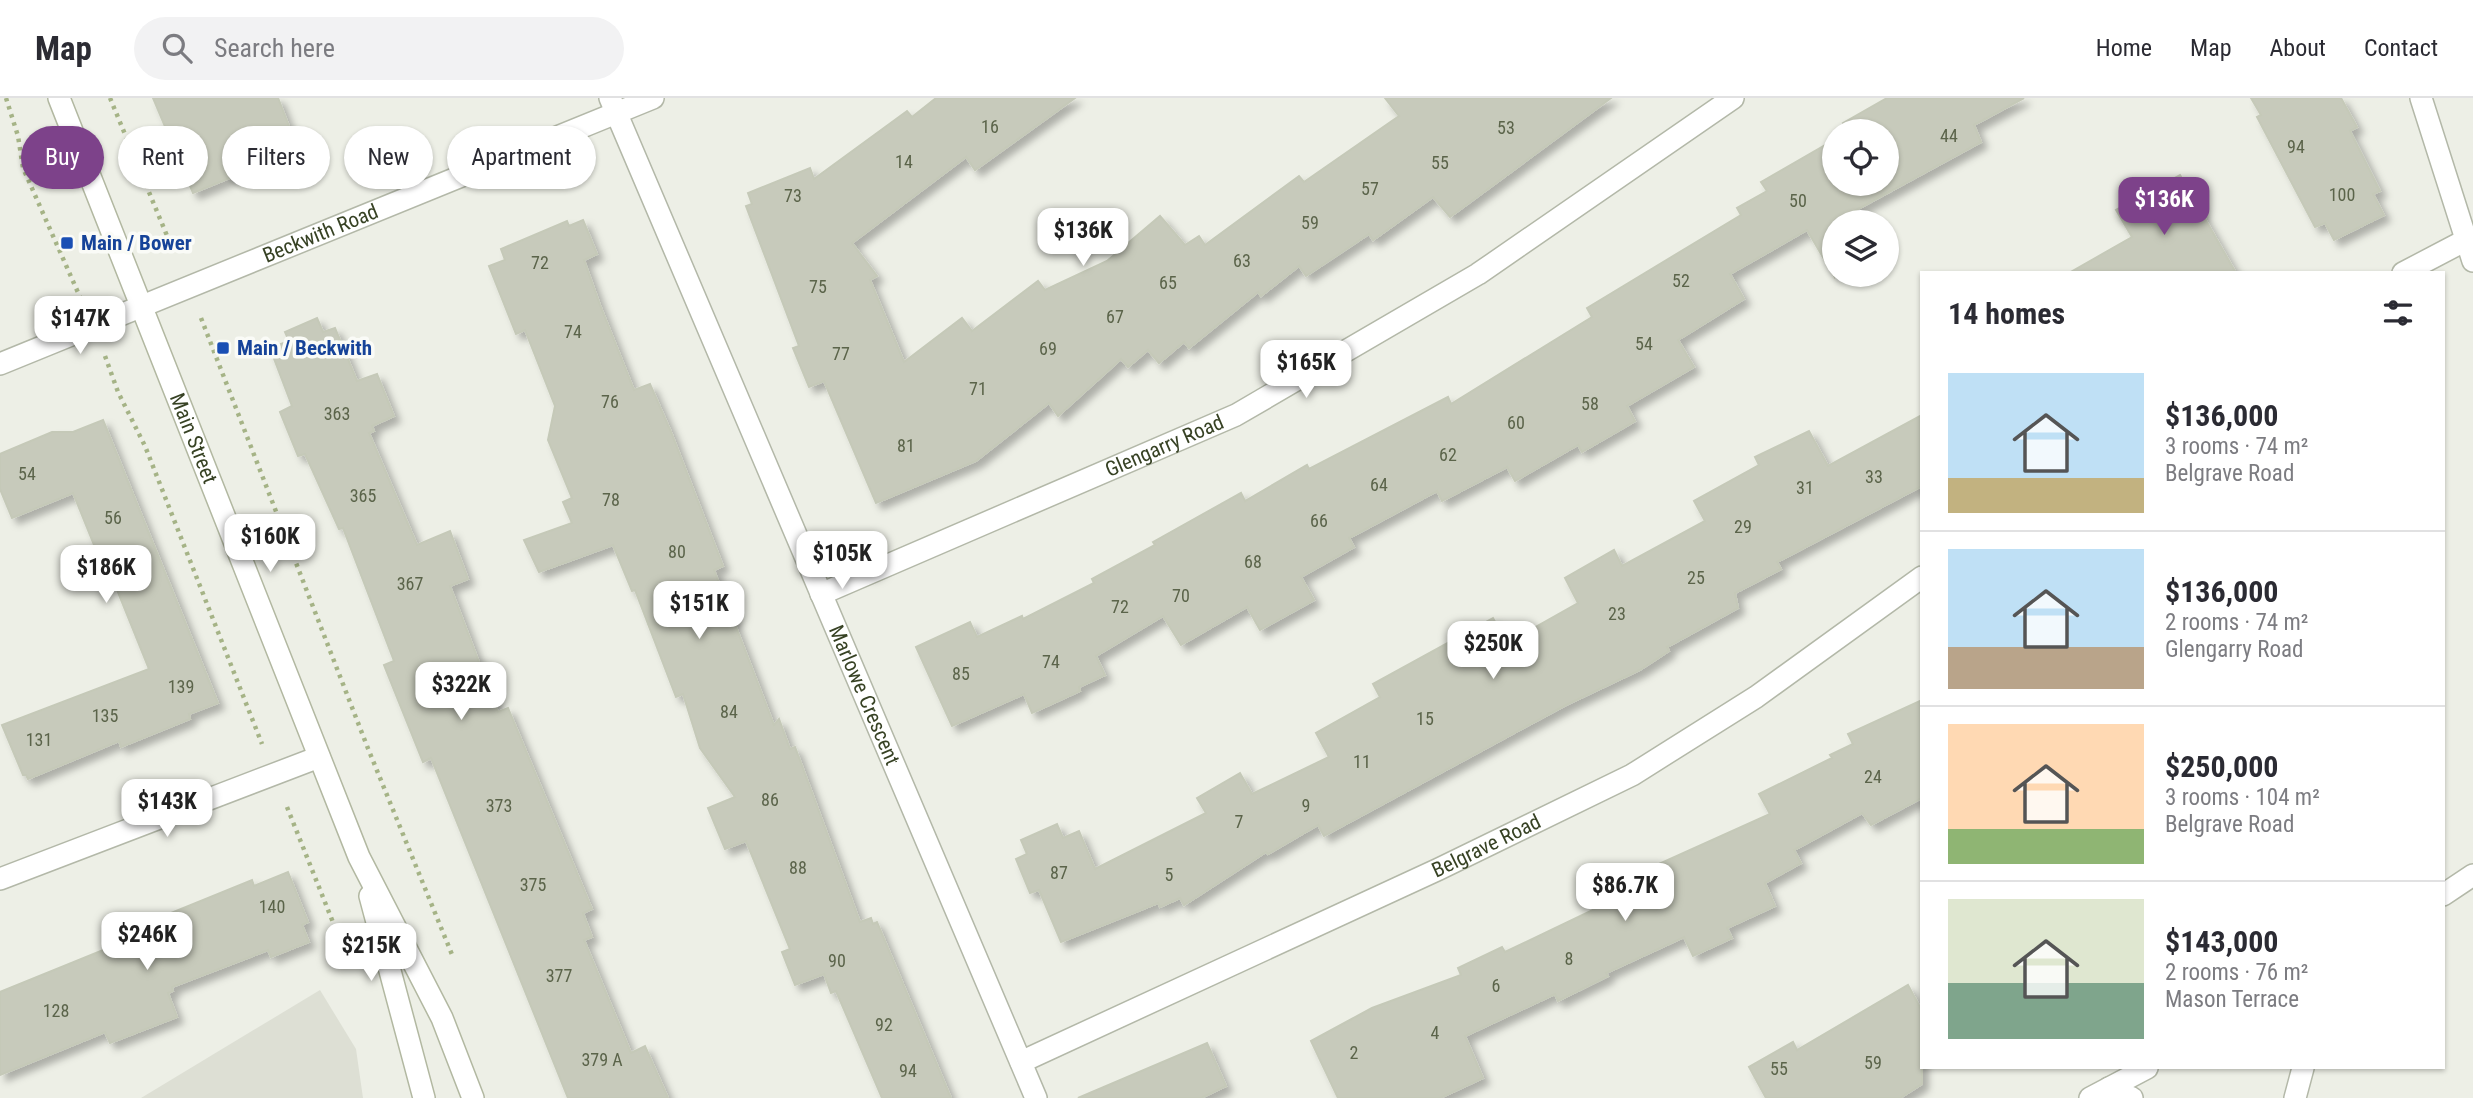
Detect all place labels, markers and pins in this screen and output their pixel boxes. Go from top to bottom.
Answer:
pin: $136K [2115,178,2213,237]
pin: $136K [1034,208,1132,268]
place label: Main / Bower [81,231,192,255]
marker: Main / Bower [59,235,75,251]
pin: $147K [31,296,129,356]
place label: Main / Beckwith [237,336,372,360]
marker: Main / Beckwith [215,340,231,356]
pin: $165K [1257,341,1355,400]
pin: $160K [221,514,319,574]
pin: $105K [793,532,891,591]
pin: $186K [57,546,155,605]
pin: $151K [650,582,748,641]
pin: $250K [1444,622,1542,681]
pin: $322K [412,662,510,722]
pin: $143K [118,780,216,839]
pin: $86.7K [1568,864,1682,923]
pin: $246K [98,912,196,972]
pin: $215K [322,924,420,983]

